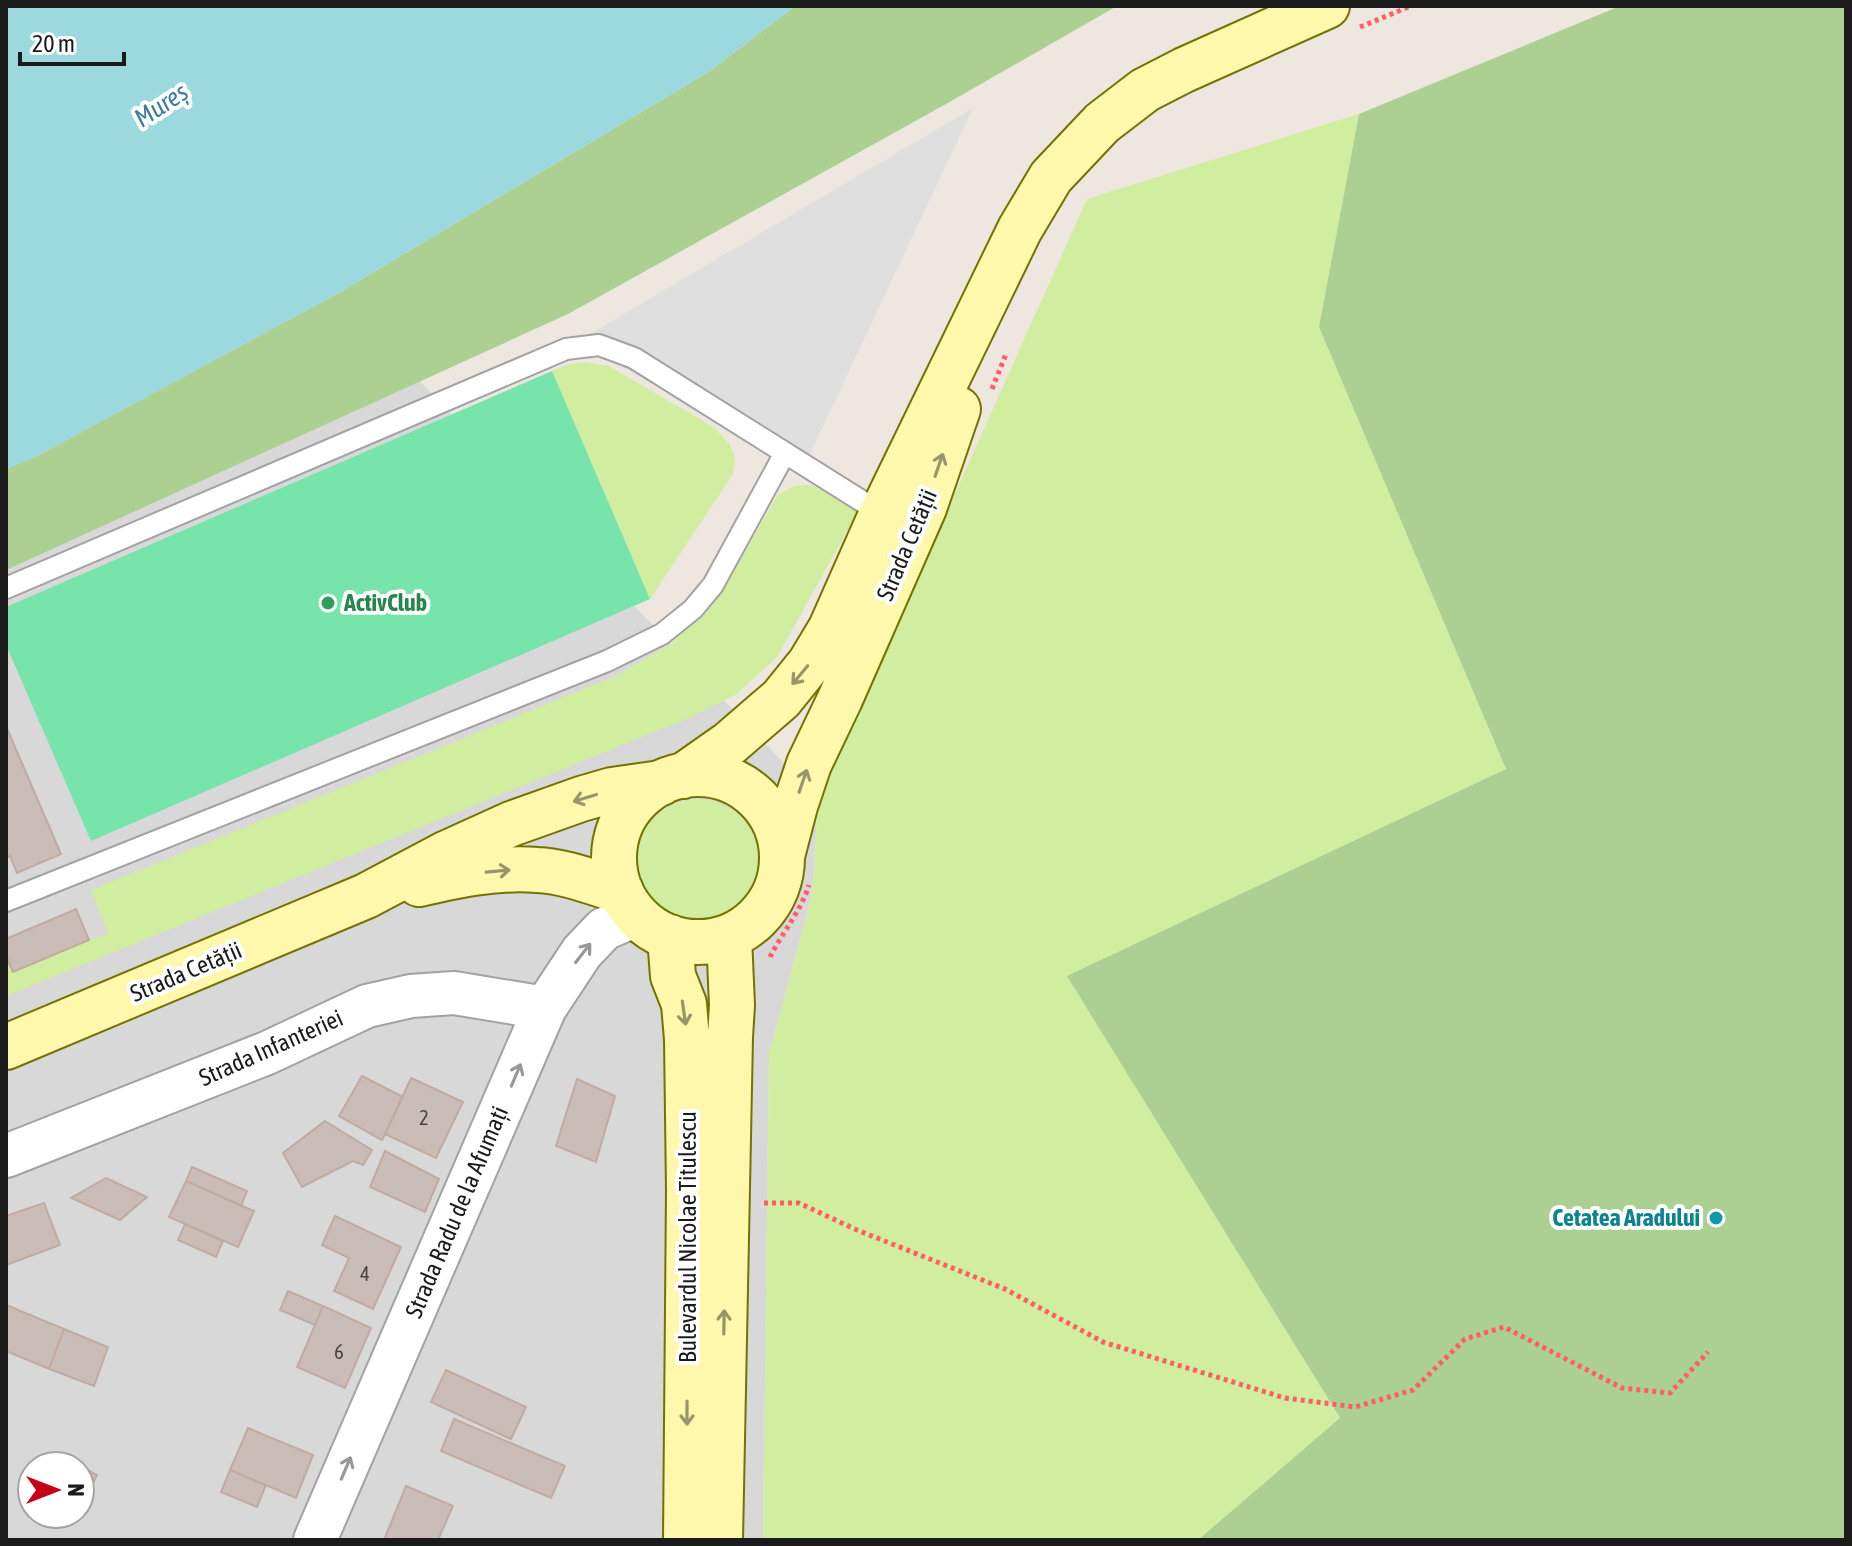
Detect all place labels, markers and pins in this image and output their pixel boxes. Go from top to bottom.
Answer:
place label: ActivClub [343,589,427,616]
marker: ActivClub [319,594,337,612]
place label: Cetatea Aradului [1552,1204,1700,1231]
marker: Cetatea Aradului [1707,1209,1725,1227]

